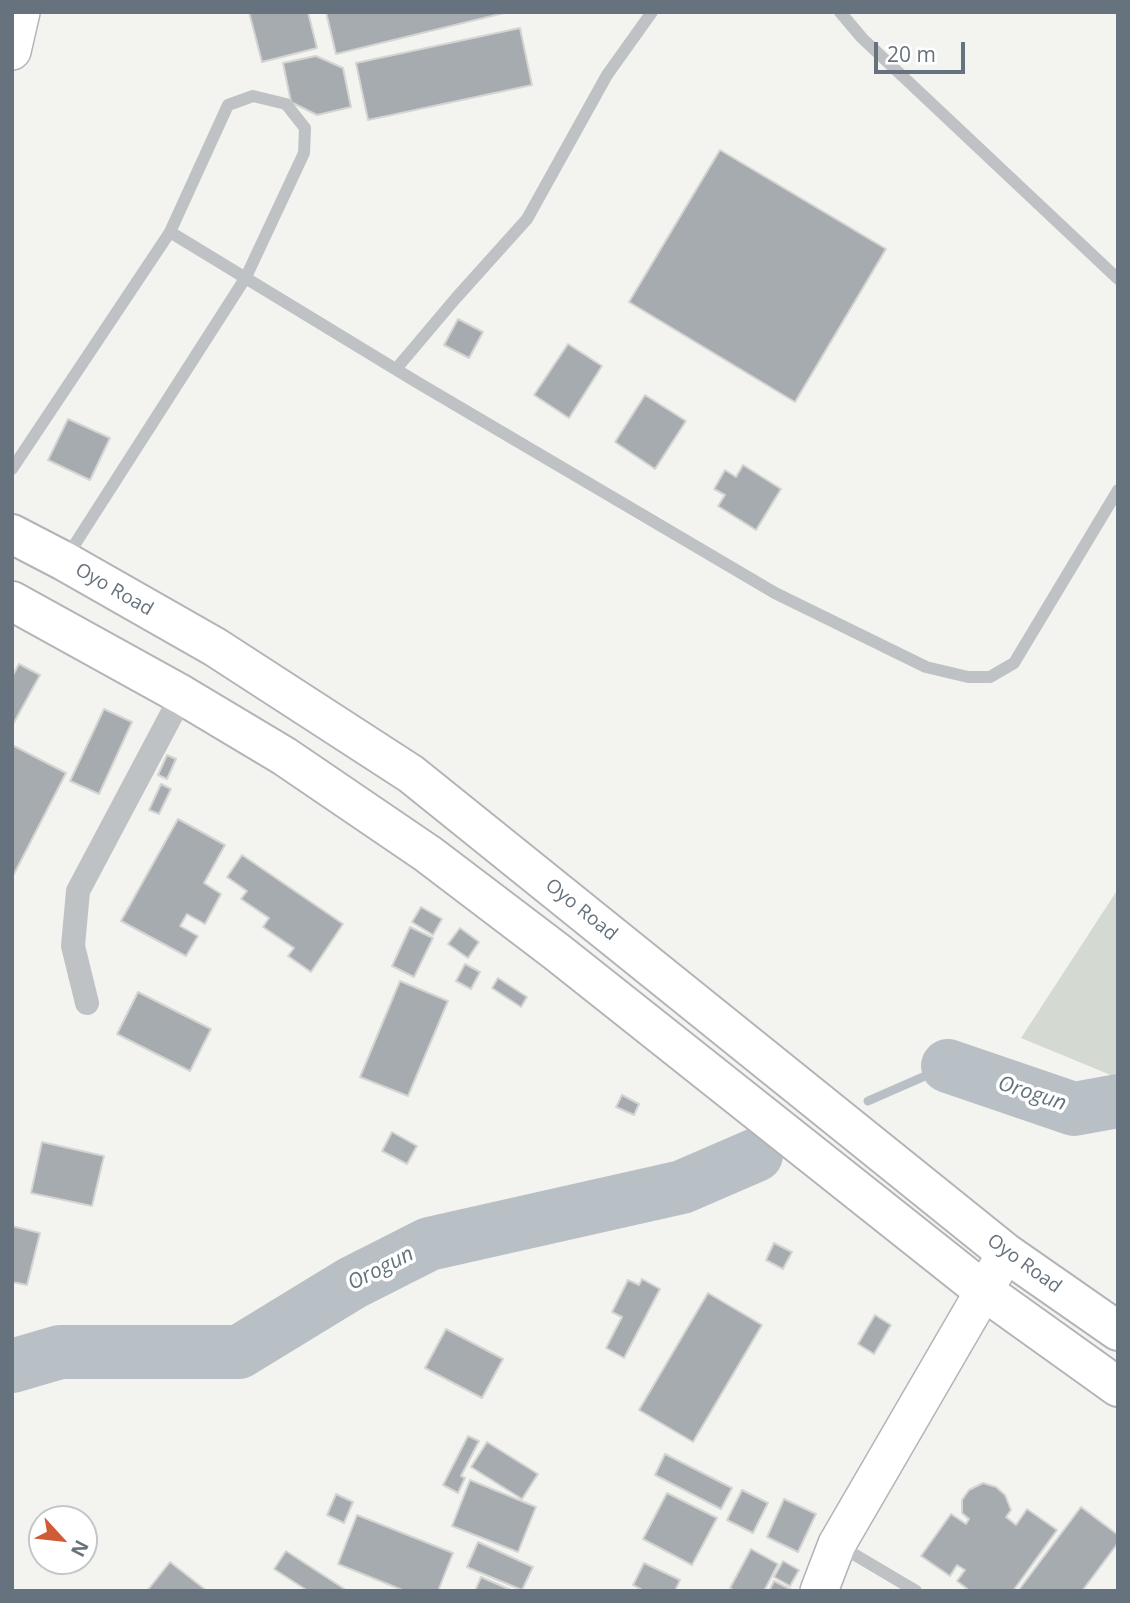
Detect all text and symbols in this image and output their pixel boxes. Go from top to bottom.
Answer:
scale bar [878,28,969,72]
text: 20 m [887,40,936,68]
street label: Oyo Road [71,559,157,621]
street label: Oyo Road [540,874,622,946]
water label: Orogun [995,1071,1069,1117]
street label: Oyo Road [983,1230,1065,1298]
water label: Orogun [344,1242,418,1296]
north arrow [28,1505,98,1575]
text: N [65,1536,95,1561]

